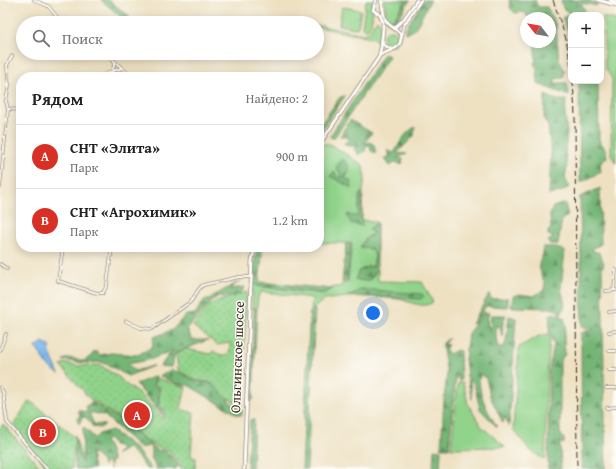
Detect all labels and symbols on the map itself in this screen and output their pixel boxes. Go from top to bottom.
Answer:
north arrow [520,12,556,48]
street label: Ольгинское шоссе [225,300,249,413]
your location [363,303,383,323]
pin: A [124,400,150,430]
pin: B [30,417,56,447]

